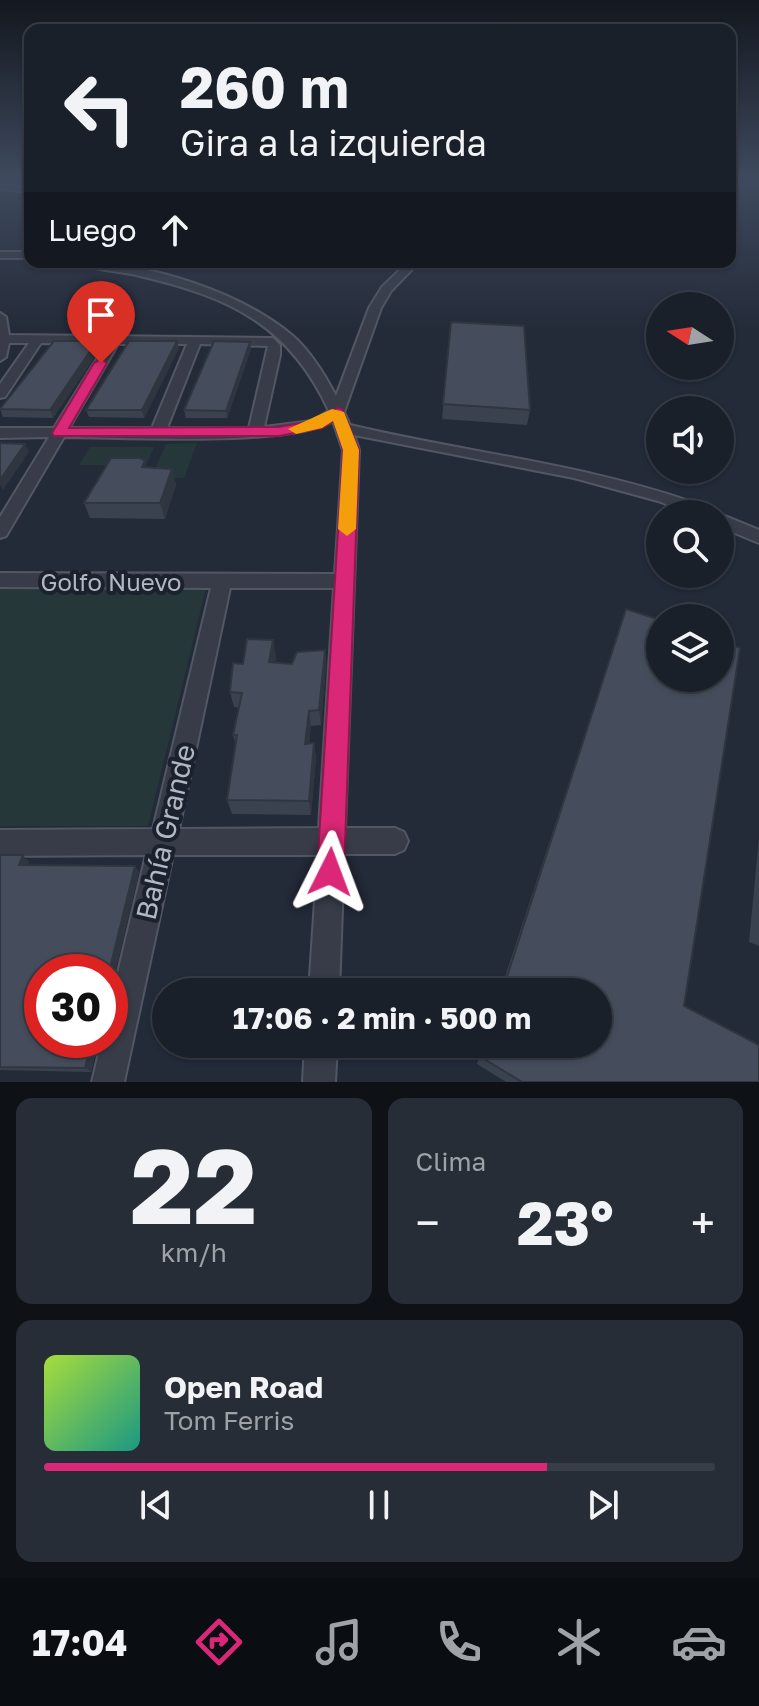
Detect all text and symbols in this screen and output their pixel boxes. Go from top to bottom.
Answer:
text: 260 m [180,53,349,120]
icon: left [48,56,152,160]
text: Gira a la izquierda [180,121,487,164]
icon: ahead [153,208,197,252]
text: Luego [48,212,137,248]
pin [67,281,135,363]
north arrow [646,292,734,380]
map controls [646,292,734,692]
icon: arrive [79,293,123,337]
button: sound [646,396,734,484]
button: search [646,500,734,588]
street label: Golfo Nuevo [41,567,182,596]
button: layers [646,604,734,692]
street label: Bahía Grande [129,741,201,923]
position arrow [288,830,372,914]
speed limit sign: 30 [24,954,128,1058]
text: 17:06 · 2 min · 500 m [233,1000,531,1036]
text: 22 [130,1122,257,1247]
text: Clima [416,1146,486,1177]
text: 23° [517,1186,614,1258]
text: − [416,1196,440,1249]
text: + [691,1196,715,1249]
text: km/h [161,1237,227,1268]
text: Open Road [164,1369,323,1405]
text: Tom Ferris [164,1405,294,1436]
icon: previous [134,1483,178,1527]
icon: pause [357,1483,401,1527]
icon: next [581,1483,625,1527]
icon: directions [191,1614,247,1670]
icon: music [311,1614,367,1670]
icon: phone [431,1614,487,1670]
icon: climate [551,1614,607,1670]
icon: car [671,1614,727,1670]
text: 17:04 [32,1621,128,1664]

